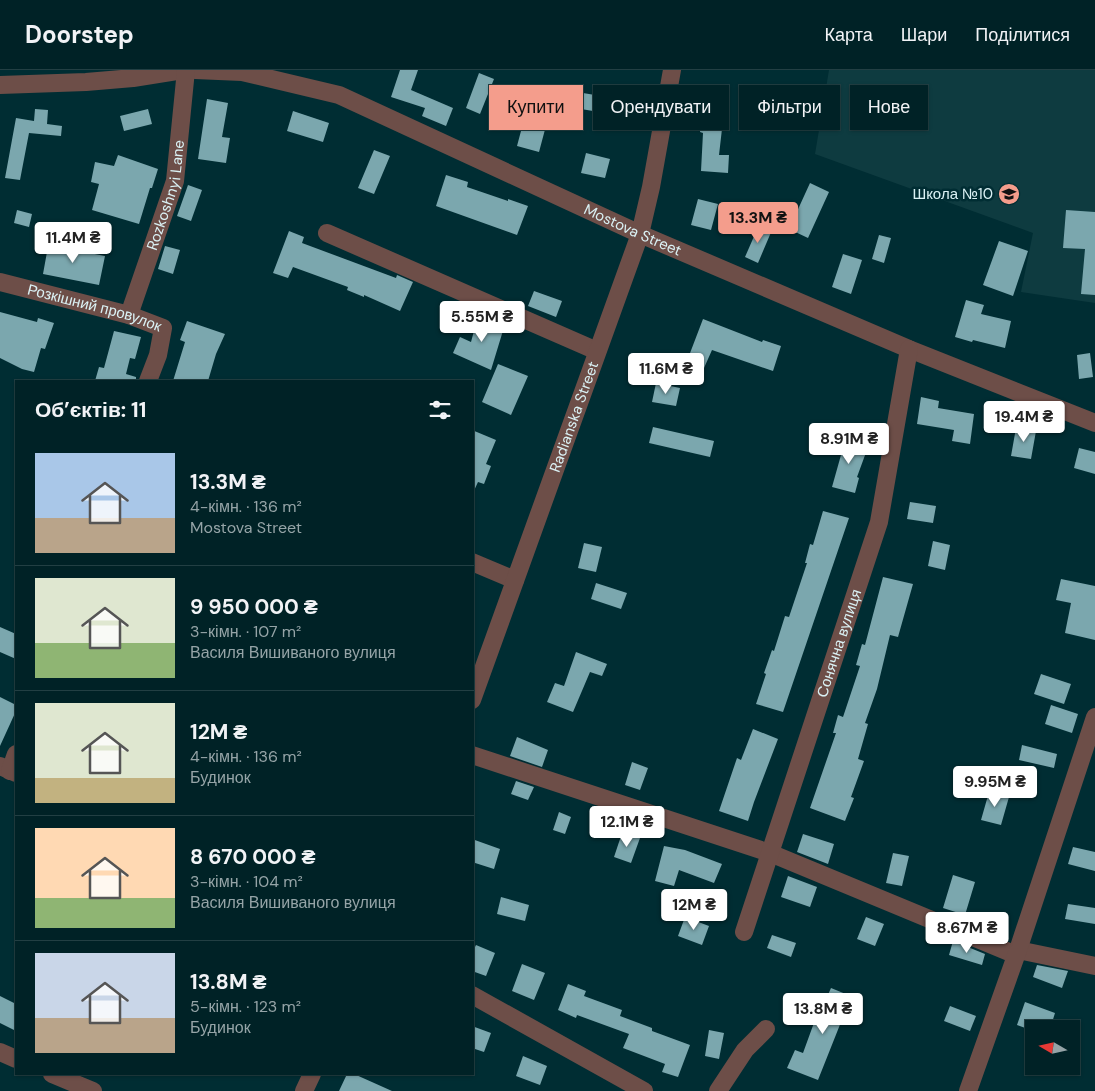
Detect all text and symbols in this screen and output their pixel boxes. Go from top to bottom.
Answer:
text: Doorstep [25,19,134,50]
text: Карта [825,23,873,47]
text: Шари [901,23,947,47]
text: Поділитися [975,23,1070,47]
chip: Купити [489,85,583,130]
chip: Орендувати [593,85,729,130]
chip: Фільтри [739,85,840,130]
chip: Нове [850,85,928,130]
street label: Rozkoshnyi Lane [142,139,189,253]
school or university icon: Школа №10 [997,182,1021,206]
place label: Школа №10 [912,184,993,204]
street label: Mostova Street [581,199,685,261]
pin: 13.3M ₴ [712,202,804,244]
text: 13.3M ₴ [729,207,787,228]
pin: 11.4M ₴ [27,222,119,264]
text: 11.4M ₴ [46,227,100,248]
street label: Розкішний провулок [25,279,165,337]
pin: 5.55M ₴ [436,300,528,343]
text: 5.55M ₴ [451,306,513,327]
pin: 11.6M ₴ [620,352,712,395]
text: 11.6M ₴ [639,358,693,379]
street label: Radianska Street [545,359,603,475]
text: Об’єктів: 11 [35,396,146,424]
icon: filters [426,396,454,424]
pin: 19.4M ₴ [978,400,1070,443]
text: 19.4M ₴ [995,406,1053,427]
pin: 8.91M ₴ [803,422,895,465]
text: 8.91M ₴ [820,428,878,449]
text: 13.3M ₴ [190,468,266,496]
icon: home [75,473,135,533]
text: 4-кімн. · 136 m² [190,496,302,517]
text: Mostova Street [190,517,302,538]
street label: Сонячна вулиця [812,587,866,700]
text: 9 950 000 ₴ [190,593,318,621]
icon: home [75,598,135,658]
text: 3-кімн. · 107 m² [190,621,301,642]
text: Василя Вишиваного вулиця [190,642,396,663]
text: 12M ₴ [190,718,247,746]
icon: home [75,723,135,783]
text: 4-кімн. · 136 m² [190,746,302,767]
pin: 9.95M ₴ [949,766,1041,808]
text: Будинок [190,767,251,788]
text: 9.95M ₴ [964,771,1026,792]
pin: 12.1M ₴ [581,806,673,848]
text: 12.1M ₴ [601,811,654,832]
text: 8 670 000 ₴ [190,843,315,871]
icon: home [75,848,135,908]
text: 3-кімн. · 104 m² [190,871,303,892]
pin: 12M ₴ [659,888,729,931]
text: Василя Вишиваного вулиця [190,892,396,913]
text: 12M ₴ [672,894,716,915]
pin: 8.67M ₴ [921,912,1013,954]
text: 8.67M ₴ [937,917,997,938]
text: 13.8M ₴ [190,968,266,996]
icon: home [75,973,135,1033]
pin: 13.8M ₴ [777,992,869,1035]
text: 5-кімн. · 123 m² [190,996,301,1017]
text: 13.8M ₴ [794,998,852,1019]
text: Будинок [190,1017,251,1038]
north arrow [1025,1020,1080,1075]
map controls [1025,1020,1080,1075]

